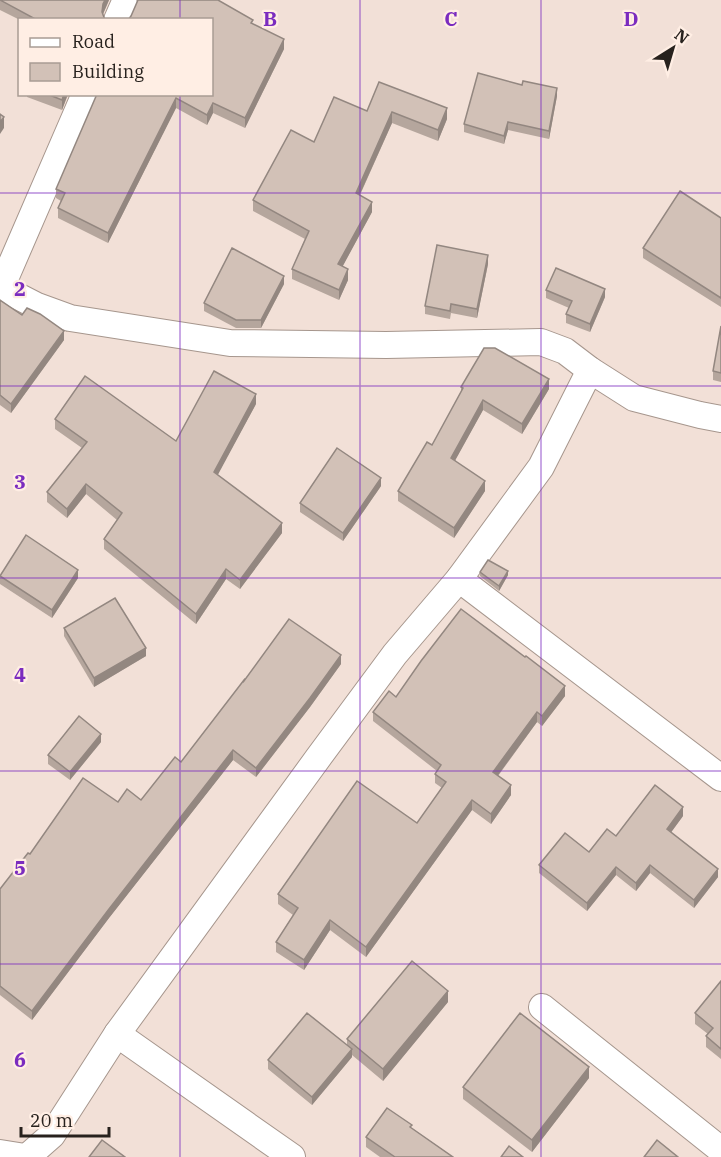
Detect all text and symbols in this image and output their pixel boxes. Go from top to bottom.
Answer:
text: B [263,5,277,32]
text: C [444,5,458,32]
text: D [623,5,639,32]
legend [18,18,213,96]
north arrow [643,18,703,78]
text: N [671,24,693,48]
text: Road [72,30,115,53]
text: Building [72,60,144,83]
text: 2 [14,275,26,302]
text: 3 [14,468,26,495]
text: 4 [14,661,26,688]
text: 5 [14,854,26,881]
text: 6 [14,1046,26,1073]
scale bar [21,1100,110,1138]
text: 20 m [30,1109,73,1132]

